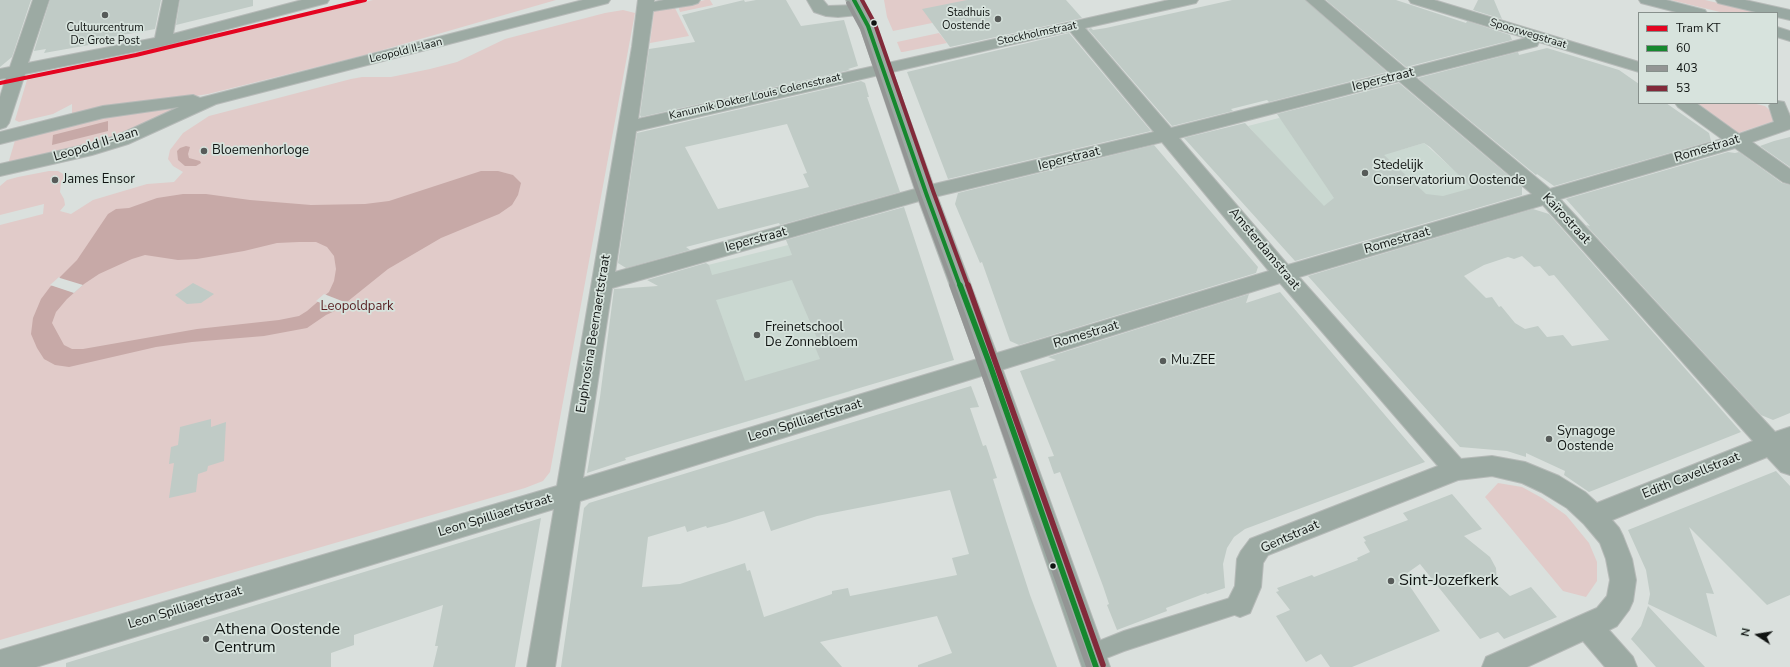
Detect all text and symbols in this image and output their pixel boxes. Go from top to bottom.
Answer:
place label: Stadhuis Oostende [942,6,990,32]
marker: Cultuurcentrum De Grote Post [100,10,110,20]
legend [1638,12,1778,104]
marker: Stadhuis Oostende [993,14,1003,24]
street label: Spoorwegstraat [1488,16,1568,52]
unlabelled marker [869,18,879,28]
street label: Stockholmstraat [996,19,1078,49]
text: Tram KT [1676,20,1721,36]
place label: Cultuurcentrum De Grote Post [66,21,144,47]
street label: Leopold II-laan [368,36,444,66]
text: 60 [1676,40,1690,56]
text: 403 [1676,60,1698,76]
street label: Ieperstraat [1351,65,1415,95]
street label: Kanunnik Dokter Louis Colensstraat [668,71,842,123]
text: 53 [1676,80,1690,96]
street label: Leopold II-laan [52,125,140,165]
street label: Romestraat [1672,132,1742,166]
place label: Bloemenhorloge [212,143,309,159]
street label: Ieperstraat [1037,144,1101,174]
marker: Bloemenhorloge [199,146,209,156]
place label: Stedelijk Conservatorium Oostende [1373,158,1525,189]
marker: Stedelijk Conservatorium Oostende [1360,168,1370,178]
place label: James Ensor [63,172,135,188]
marker: James Ensor [50,175,60,185]
street label: Kaïrostraat [1539,190,1593,248]
street label: Amsterdamstraat [1225,205,1303,293]
street label: Ieperstraat [724,224,788,256]
street label: Romestraat [1362,224,1432,258]
street label: Euphrosina Beernaertstraat [574,254,614,414]
park label: Leopoldpark [321,299,393,315]
street label: Romestraat [1051,318,1121,352]
place label: Freinetschool De Zonnebloem [765,320,858,351]
marker: Freinetschool De Zonnebloem [752,330,762,340]
place label: Mu.ZEE [1171,353,1215,369]
marker: Mu.ZEE [1158,356,1168,366]
street label: Leon Spilliaertstraat [746,396,864,446]
place label: Synagoge Oostende [1557,424,1615,455]
marker: Synagoge Oostende [1544,434,1554,444]
street label: Edith Cavellstraat [1640,449,1742,503]
street label: Leon Spilliaertstraat [436,491,554,541]
street label: Gentstraat [1259,517,1321,557]
unlabelled marker [1048,561,1058,571]
place label: Sint-Jozefkerk [1399,571,1499,591]
marker: Sint-Jozefkerk [1386,576,1396,586]
street label: Leon Spilliaertstraat [126,583,244,633]
north arrow [1738,615,1778,655]
place label: Athena Oostende Centrum [214,620,340,658]
text: N [1738,627,1754,638]
marker: Athena Oostende Centrum [201,634,211,644]

